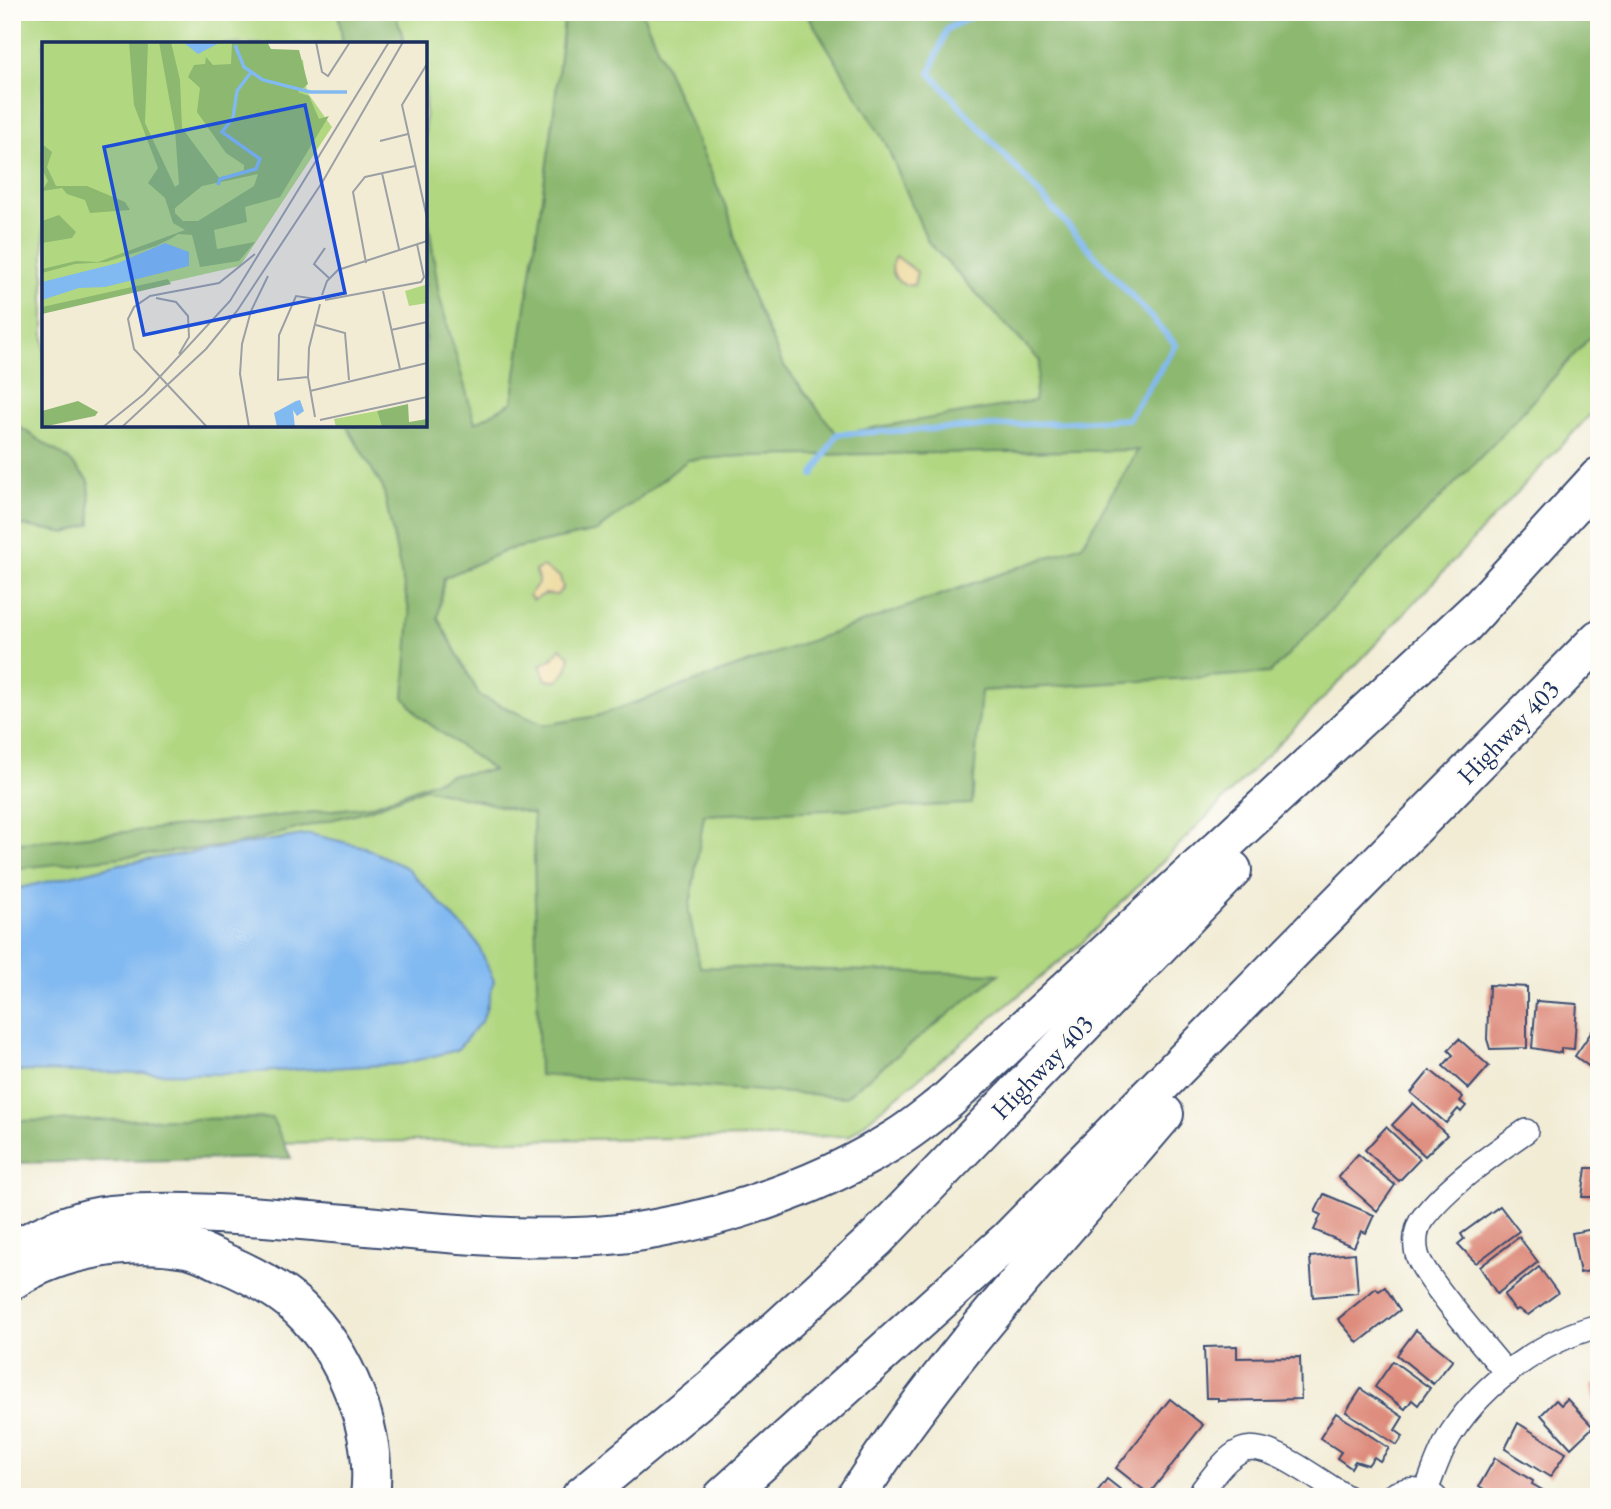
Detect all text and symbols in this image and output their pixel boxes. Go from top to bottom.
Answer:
inset map [42,42,427,427]
street label: Highway 403 [1450,672,1566,792]
street label: Highway 403 [984,1007,1100,1127]

